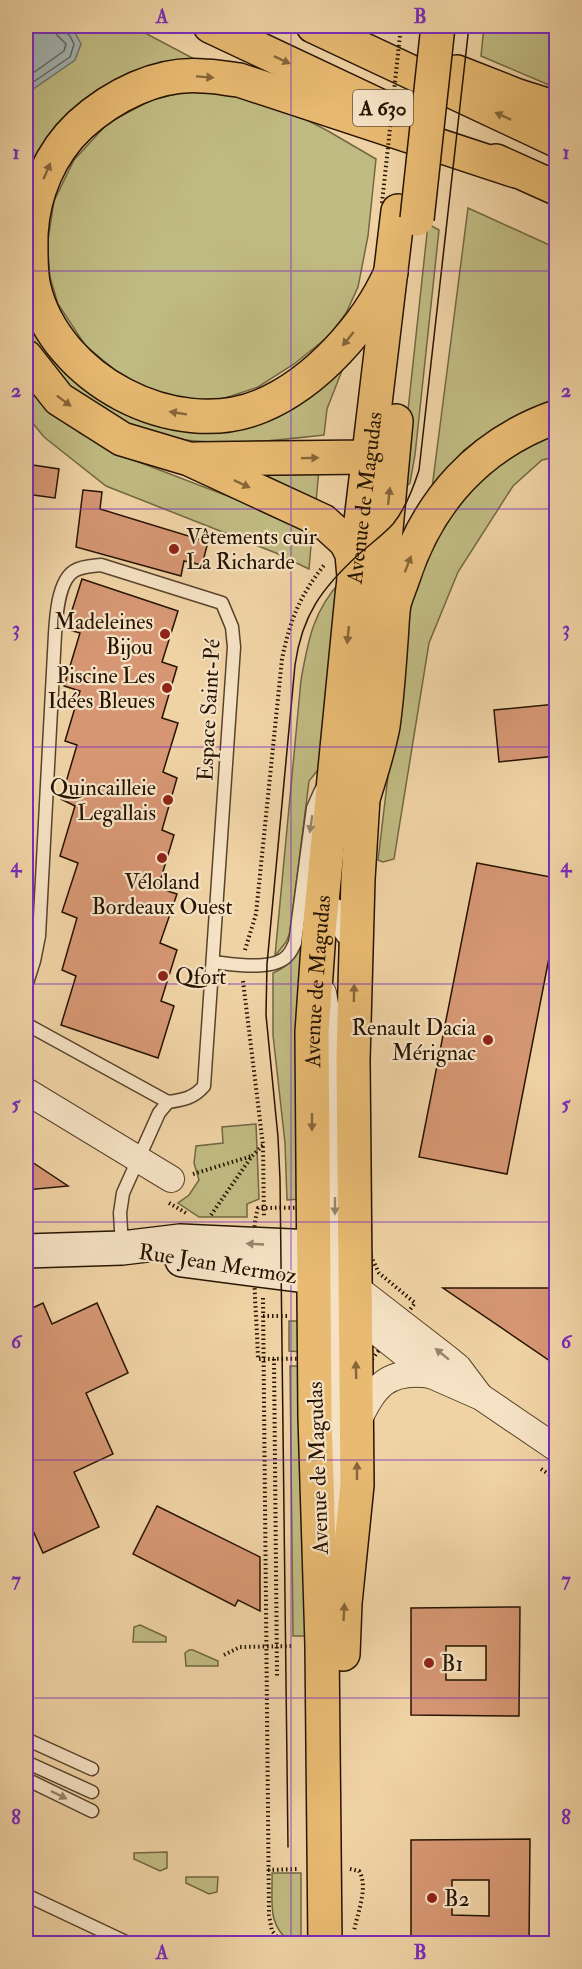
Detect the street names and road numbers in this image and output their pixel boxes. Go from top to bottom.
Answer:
road number: A 630 [353,90,413,126]
street label: Avenue de Magudas [340,410,389,586]
street label: Espace Saint-Pé [191,637,228,782]
street label: Avenue de Magudas [299,894,338,1069]
street label: Rue Jean Mermoz [137,1238,299,1290]
street label: Avenue de Magudas [301,1381,335,1556]

